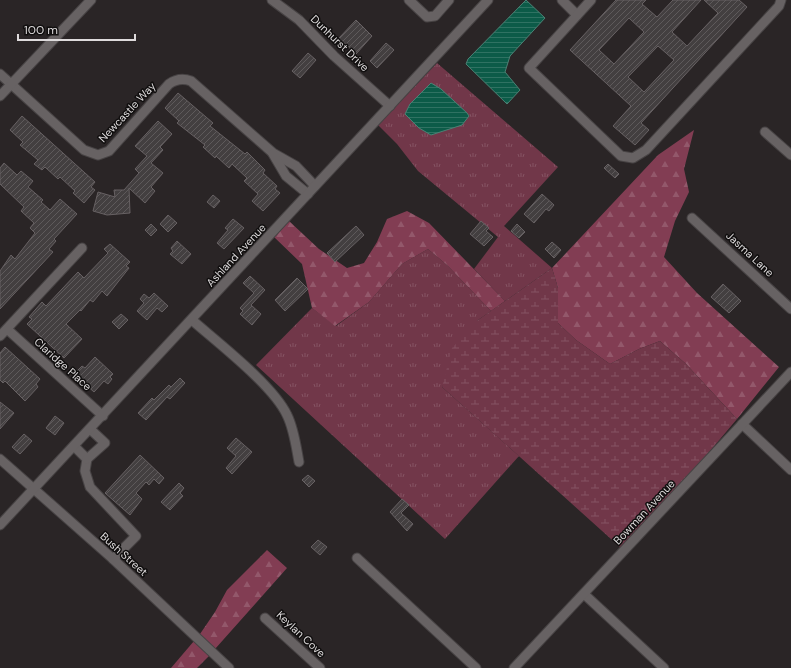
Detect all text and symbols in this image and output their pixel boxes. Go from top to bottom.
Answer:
street label: Dunhurst Drive [308,12,372,74]
scale bar [18,16,135,42]
text: 100 m [24,22,58,38]
street label: Newcastle Way [96,79,158,145]
street label: Ashland Avenue [203,221,269,289]
street label: Jasma Lane [723,228,777,280]
street label: Claridge Place [31,335,95,393]
street label: Bowman Avenue [610,477,678,547]
street label: Bush Street [97,529,151,579]
street label: Keylan Cove [274,608,328,660]

